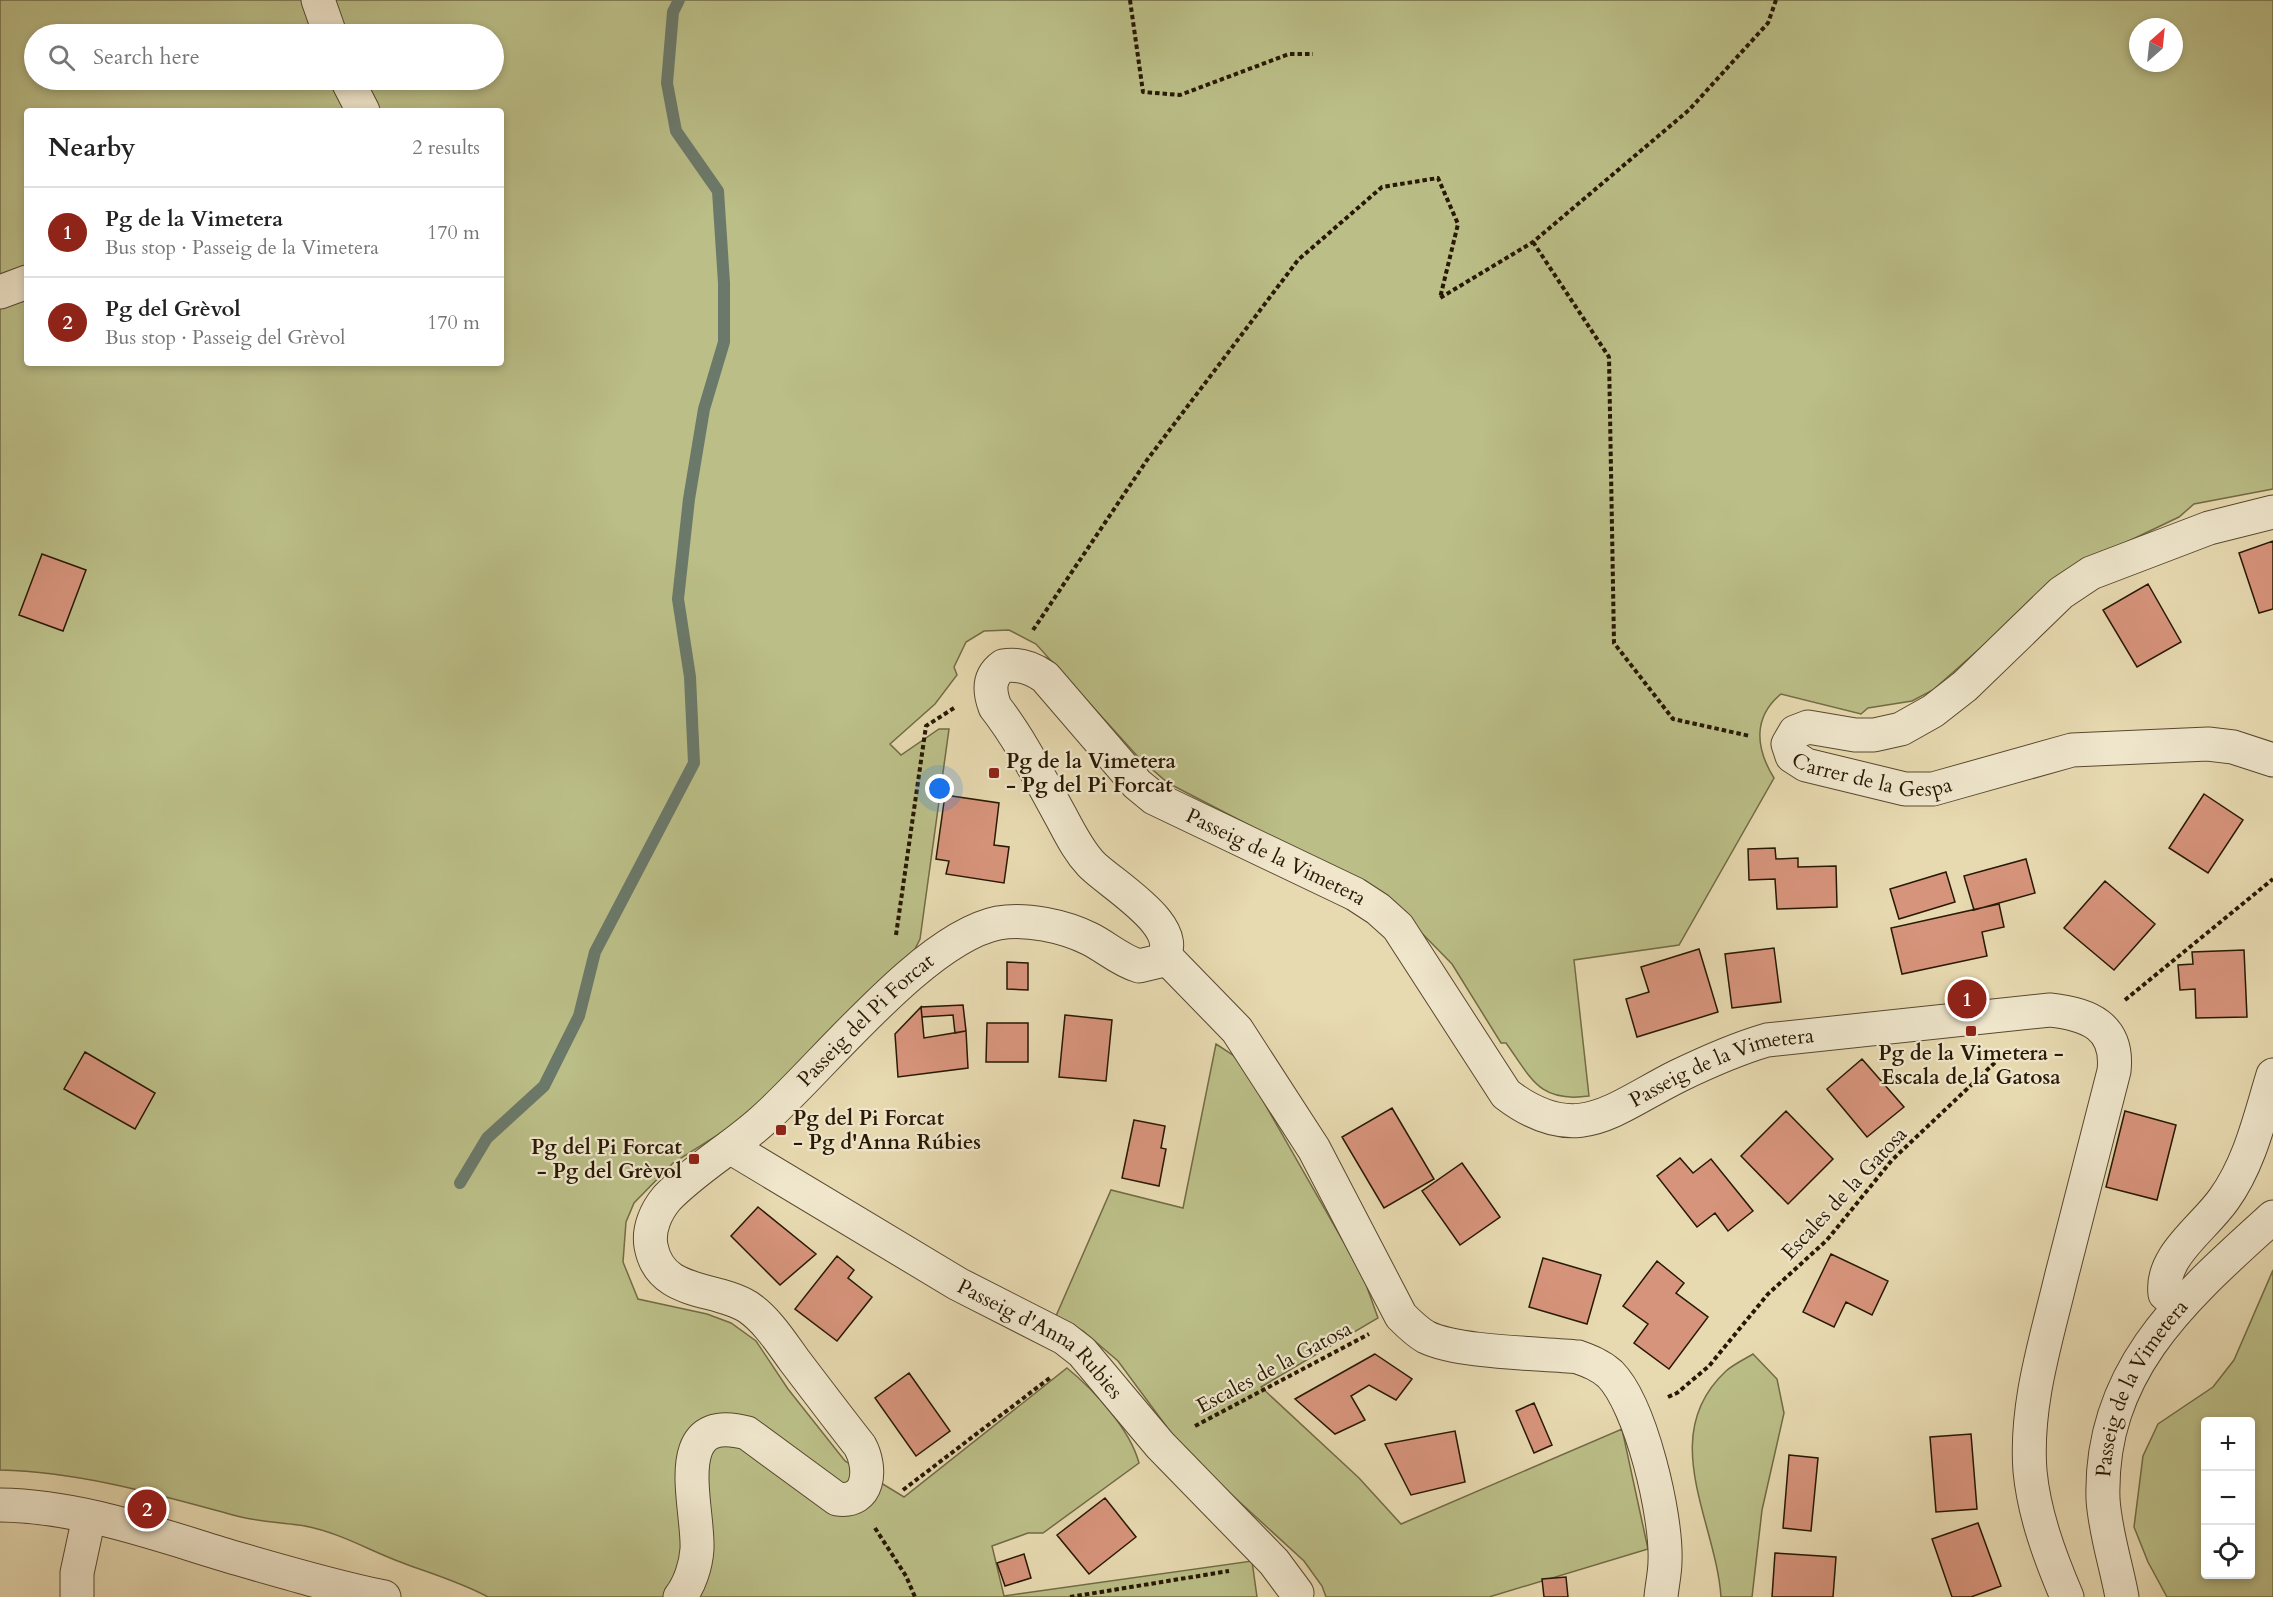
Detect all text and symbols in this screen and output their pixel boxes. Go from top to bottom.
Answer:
north arrow [2129,18,2183,72]
search box [24,24,504,90]
icon: search [45,41,78,74]
text: Search here [93,42,200,72]
text: Nearby [48,130,136,165]
text: 2 results [412,134,480,161]
text: Pg de la Vimetera [105,204,283,234]
text: 1 [62,219,73,246]
text: 170 m [427,219,480,246]
text: Bus stop · Passeig de la Vimetera [105,234,379,261]
text: Pg del Grèvol [105,294,241,324]
text: 2 [62,309,73,336]
text: 170 m [427,309,480,336]
text: Bus stop · Passeig del Grèvol [105,324,345,351]
street label: Carrer de la Gespa [1786,745,1955,804]
place label: Pg de la Vimetera - Pg del Pi Forcat [1006,747,1177,800]
marker: Pg de la Vimetera - Pg del Pi Forcat [987,766,1001,780]
your location [925,774,954,803]
street label: Passeig de la Vimetera [1181,801,1372,913]
street label: Passeig del Pi Forcat [791,947,941,1093]
pin: 1 [1948,976,1986,1022]
street label: Passeig de la Vimetera [1624,1021,1815,1115]
marker: Pg de la Vimetera - Escala de la Gatosa [1964,1024,1978,1038]
place label: Pg de la Vimetera - Escala de la Gatosa [1878,1039,2064,1092]
place label: Pg del Pi Forcat - Pg d'Anna Rúbies [793,1104,981,1157]
street label: Escales de la Gatosa [1775,1120,1914,1266]
marker: Pg del Pi Forcat - Pg d'Anna Rúbies [774,1123,788,1137]
place label: Pg del Pi Forcat - Pg del Grèvol [531,1133,683,1186]
marker: Pg del Pi Forcat - Pg del Grèvol [687,1152,701,1166]
street label: Passeig d'Anna Rubies [952,1272,1129,1405]
street label: Passeig de la Vimetera [2089,1293,2195,1478]
street label: Escales de la Gatosa [1191,1314,1357,1421]
map controls [2201,1417,2255,1579]
button: + [2201,1417,2255,1471]
button: − [2201,1471,2255,1525]
pin: 2 [128,1486,166,1532]
button: locate [2201,1525,2255,1579]

